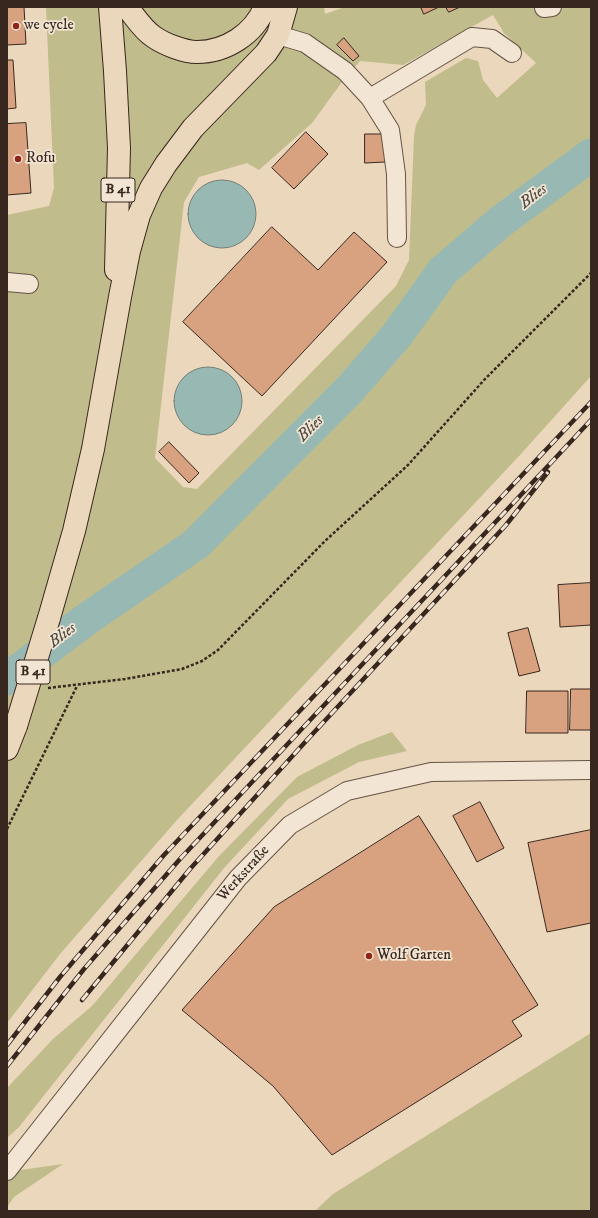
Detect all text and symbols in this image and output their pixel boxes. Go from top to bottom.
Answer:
place label: we cycle [24,17,74,35]
marker: we cycle [11,21,21,31]
place label: Rofu [26,150,55,168]
marker: Rofu [13,154,23,164]
road number: B 41 [101,178,135,202]
water label: Blies [517,181,551,213]
water label: Blies [294,412,328,446]
water label: Blies [46,620,80,652]
road number: B 41 [16,660,50,684]
street label: Werkstraße [214,842,274,906]
place label: Wolf Garten [377,947,451,965]
marker: Wolf Garten [364,951,374,961]

